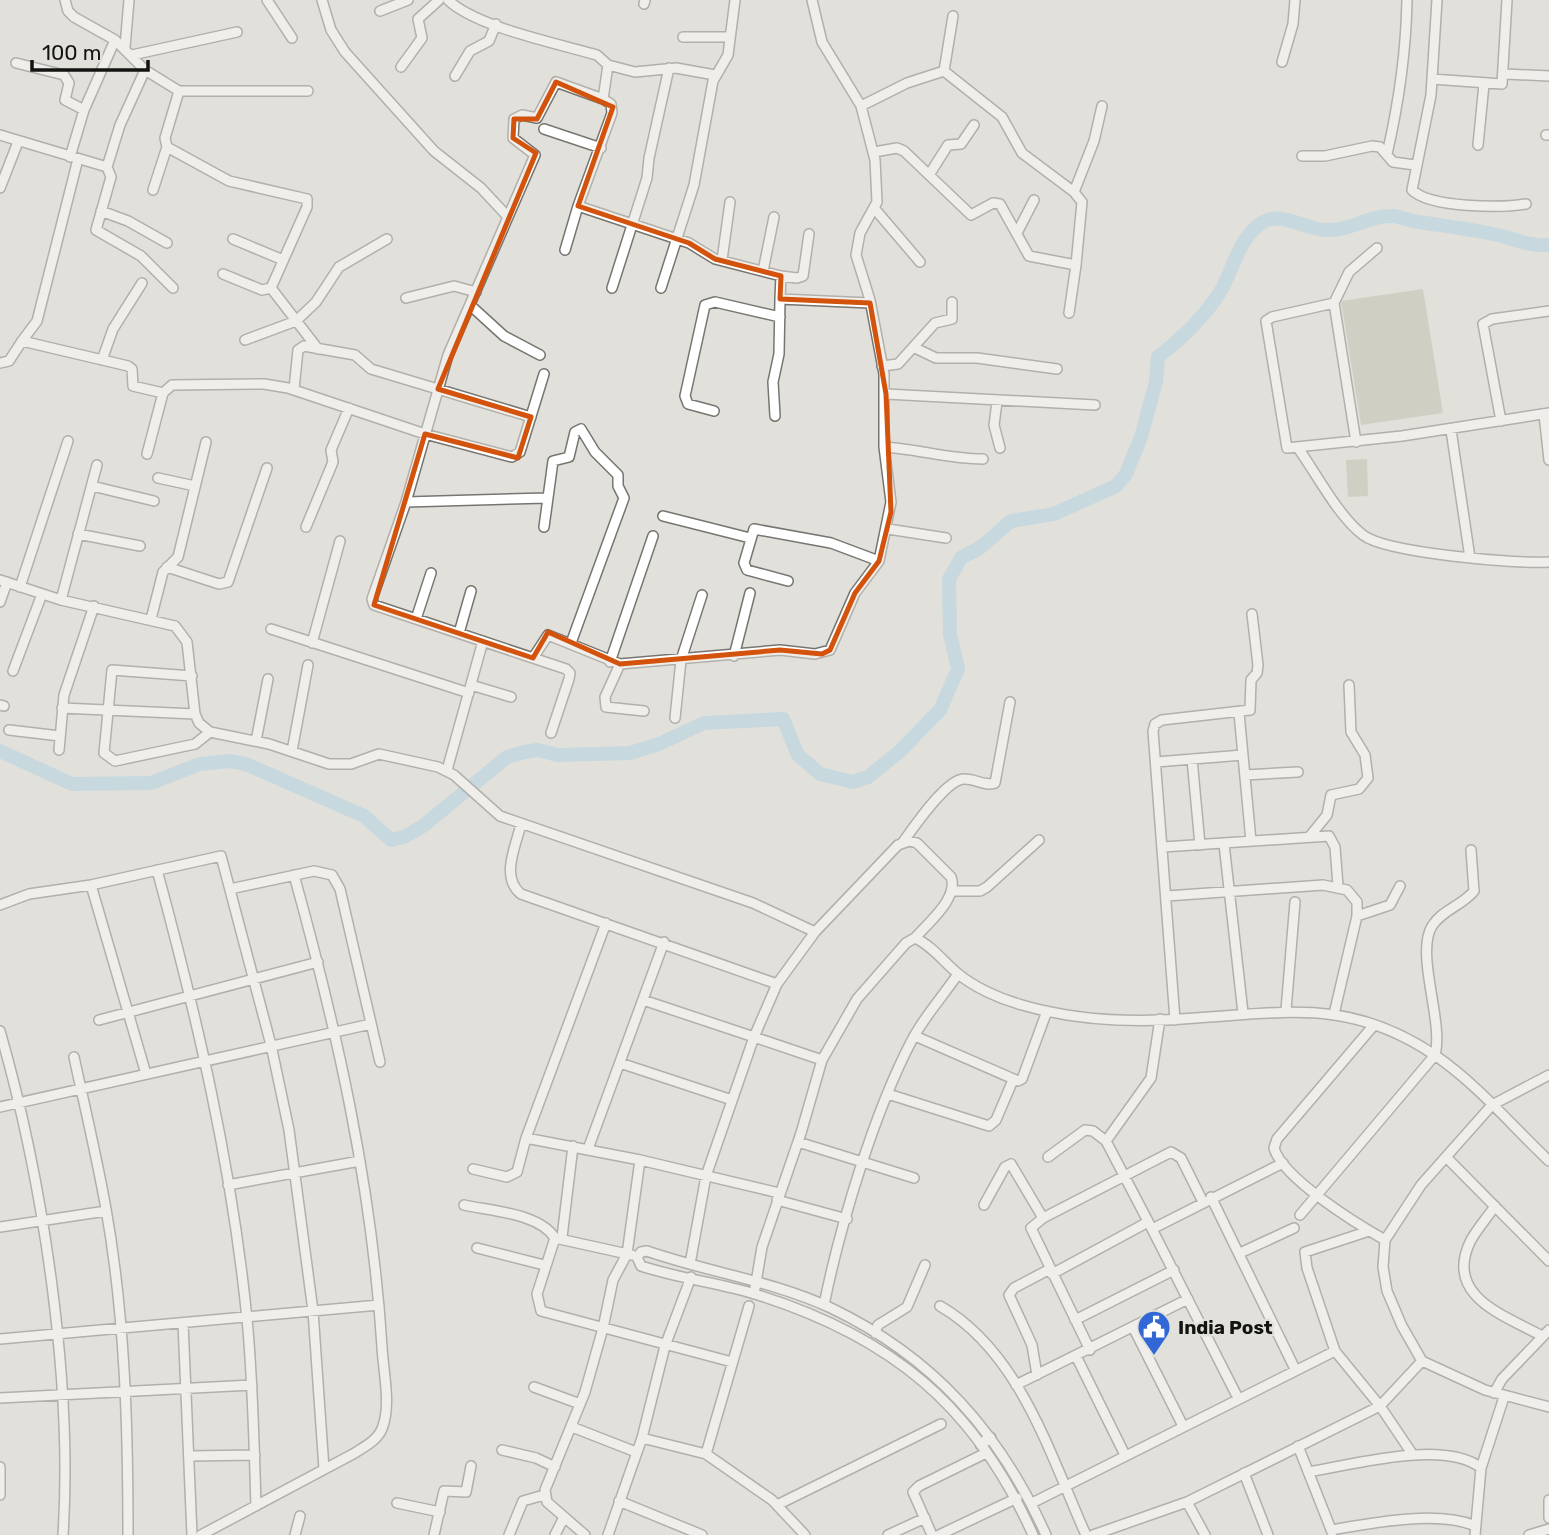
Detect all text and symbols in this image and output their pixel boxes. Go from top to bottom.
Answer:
scale bar [32,28,147,72]
text: 100 m [42,40,101,65]
public building icon: India Post [1135,1308,1173,1357]
place label: India Post [1178,1316,1273,1339]

